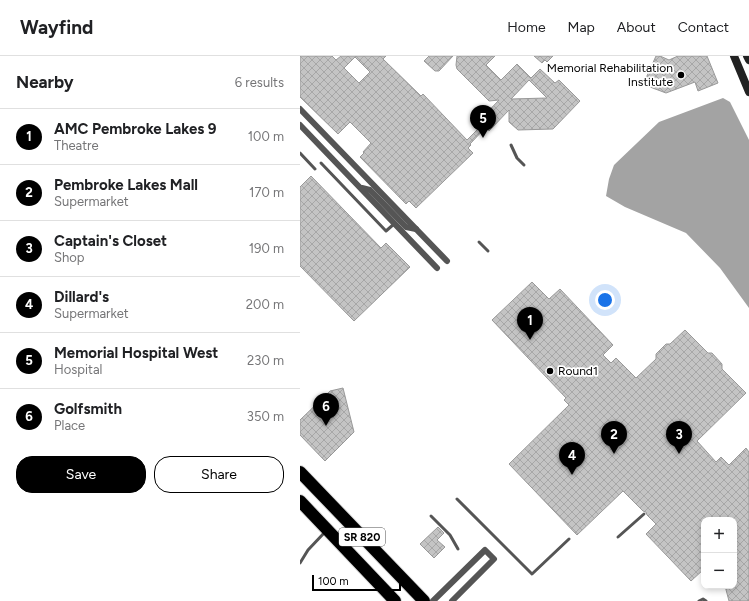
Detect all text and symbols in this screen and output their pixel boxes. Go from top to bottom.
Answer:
text: Wayfind [20,16,93,39]
text: Home [507,19,546,36]
text: Map [568,19,595,36]
text: About [617,19,656,36]
text: Contact [678,19,729,36]
place label: Memorial Rehabilitation Institute [547,61,673,89]
marker: Memorial Rehabilitation Institute [676,70,686,80]
text: Nearby [16,72,74,92]
text: 6 results [235,75,284,90]
pin: 5 [470,105,496,138]
text: AMC Pembroke Lakes 9 [54,120,217,138]
text: 1 [26,129,32,144]
text: 100 m [248,129,284,144]
text: Theatre [54,138,99,153]
text: Pembroke Lakes Mall [54,176,198,194]
text: 2 [25,185,33,200]
text: 170 m [249,185,284,200]
text: Supermarket [54,194,129,209]
text: Captain's Closet [54,232,167,250]
text: 3 [25,241,33,256]
text: 190 m [249,241,284,256]
text: Shop [54,250,84,265]
text: Dillard's [54,288,109,306]
your location [595,290,615,310]
text: 4 [25,297,33,312]
text: 200 m [246,297,284,312]
text: Supermarket [54,306,129,321]
pin: 1 [517,307,543,340]
text: Memorial Hospital West [54,344,218,362]
text: 5 [25,353,33,368]
text: 230 m [247,353,284,368]
text: Hospital [54,362,102,377]
place label: Round1 [558,364,598,378]
marker: Round1 [545,366,555,376]
pin: 6 [313,393,339,426]
text: Golfsmith [54,400,122,418]
text: 6 [25,409,33,424]
text: 350 m [247,409,284,424]
text: Place [54,418,85,433]
pin: 2 [601,421,627,454]
pin: 3 [666,421,692,454]
pin: 4 [559,442,585,475]
button: Save [16,456,146,493]
button: Share [154,456,284,493]
map controls [701,517,737,589]
button: + [701,517,737,553]
road number: SR 820 [339,528,385,546]
button: − [701,553,737,589]
scale bar [312,573,401,592]
text: 100 m [318,575,349,588]

